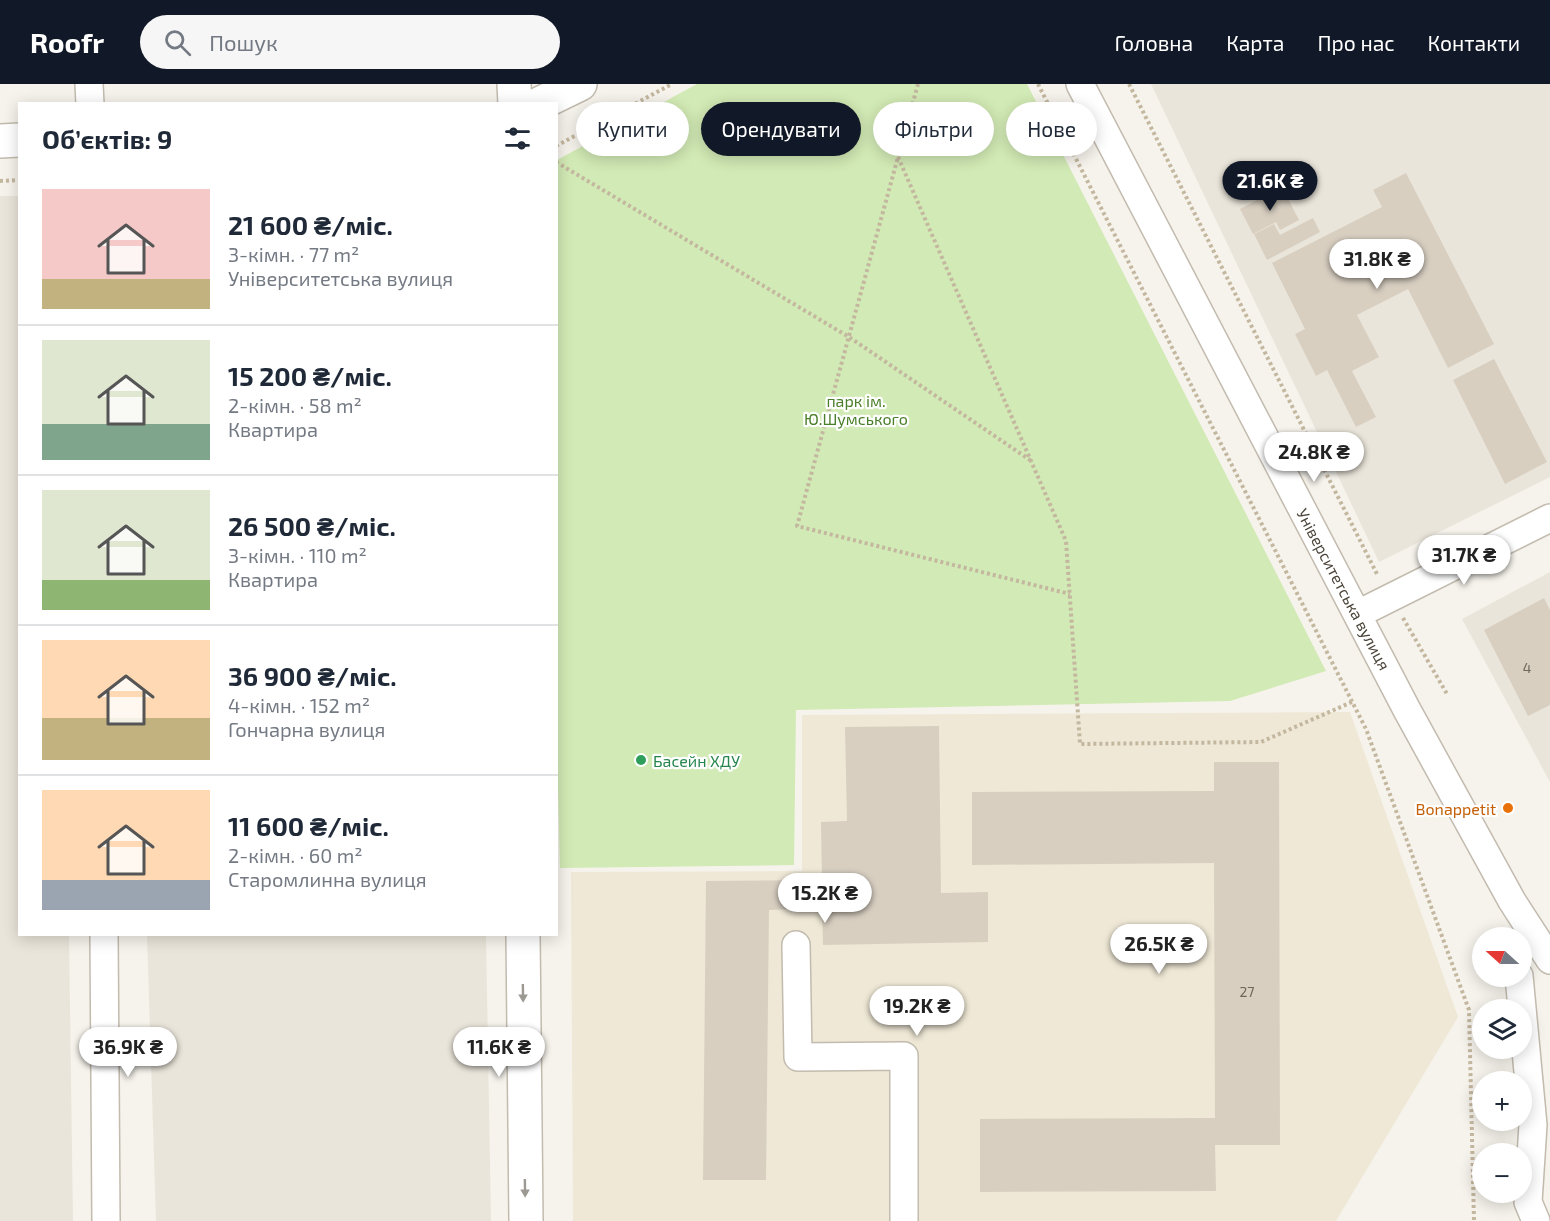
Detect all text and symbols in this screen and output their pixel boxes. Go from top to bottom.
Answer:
search box [140,15,560,69]
text: Roofr [30,25,104,59]
icon: search [161,26,194,59]
text: Пошук [209,29,278,55]
text: Головна [1114,30,1193,55]
text: Карта [1226,30,1284,55]
text: Про нас [1317,30,1395,55]
text: Контакти [1428,30,1520,55]
chip: Купити [576,102,689,156]
chip: Орендувати [701,102,861,156]
chip: Фільтри [873,102,994,156]
chip: Нове [1006,102,1097,156]
icon: filters [501,122,534,155]
text: Об’єктів: 9 [42,123,172,154]
pin: 21.6K ₴ [1215,161,1325,212]
text: 21.6K ₴ [1236,168,1304,192]
text: 21 600 ₴/міс. [228,209,393,240]
icon: home [90,213,162,285]
pin: 31.8K ₴ [1322,239,1432,290]
text: 3-кімн. · 77 m² [228,242,359,266]
text: 31.8K ₴ [1343,246,1411,270]
text: Університетська вулиця [228,266,453,290]
text: 15 200 ₴/міс. [228,360,392,391]
icon: home [90,364,162,436]
park label: парк ім. Ю.Шумського [804,391,908,429]
text: 2-кімн. · 58 m² [228,393,362,417]
text: Квартира [228,417,318,441]
pin: 24.8K ₴ [1259,432,1369,483]
text: 24.8K ₴ [1278,439,1350,463]
street label: Університетська вулиця [1292,505,1395,673]
text: 26 500 ₴/міс. [228,510,396,541]
icon: home [90,514,162,586]
pin: 31.7K ₴ [1409,535,1519,586]
text: 31.7K ₴ [1432,542,1496,566]
text: 3-кімн. · 110 m² [228,543,367,567]
text: Квартира [228,567,318,591]
house number: 4 [1523,659,1531,676]
text: 36 900 ₴/міс. [228,660,396,691]
icon: home [90,664,162,736]
text: 4-кімн. · 152 m² [228,693,370,717]
text: Гончарна вулиця [228,717,385,741]
place label: Басейн ХДУ [653,751,740,770]
marker: Басейн ХДУ [634,753,648,767]
place label: Bonappetit [1416,799,1496,818]
marker: Bonappetit [1501,801,1515,815]
text: 11 600 ₴/міс. [228,810,389,841]
icon: home [90,814,162,886]
text: 2-кімн. · 60 m² [228,843,363,867]
text: Старомлинна вулиця [228,867,427,891]
pin: 15.2K ₴ [770,873,880,924]
text: 15.2K ₴ [792,880,858,904]
pin: 26.5K ₴ [1104,924,1214,975]
north arrow [1472,927,1532,987]
map controls [1472,927,1532,1203]
text: 26.5K ₴ [1124,931,1194,955]
one-way arrow [518,983,528,1002]
house number: 27 [1239,983,1255,1000]
pin: 19.2K ₴ [862,986,972,1037]
text: 19.2K ₴ [883,993,951,1017]
button: layers [1472,999,1532,1059]
pin: 36.9K ₴ [73,1027,183,1078]
pin: 11.6K ₴ [444,1027,554,1078]
text: 36.9K ₴ [93,1034,163,1058]
text: 11.6K ₴ [467,1034,531,1058]
button: + [1472,1071,1532,1131]
button: − [1472,1143,1532,1203]
one-way arrow [520,1178,530,1197]

